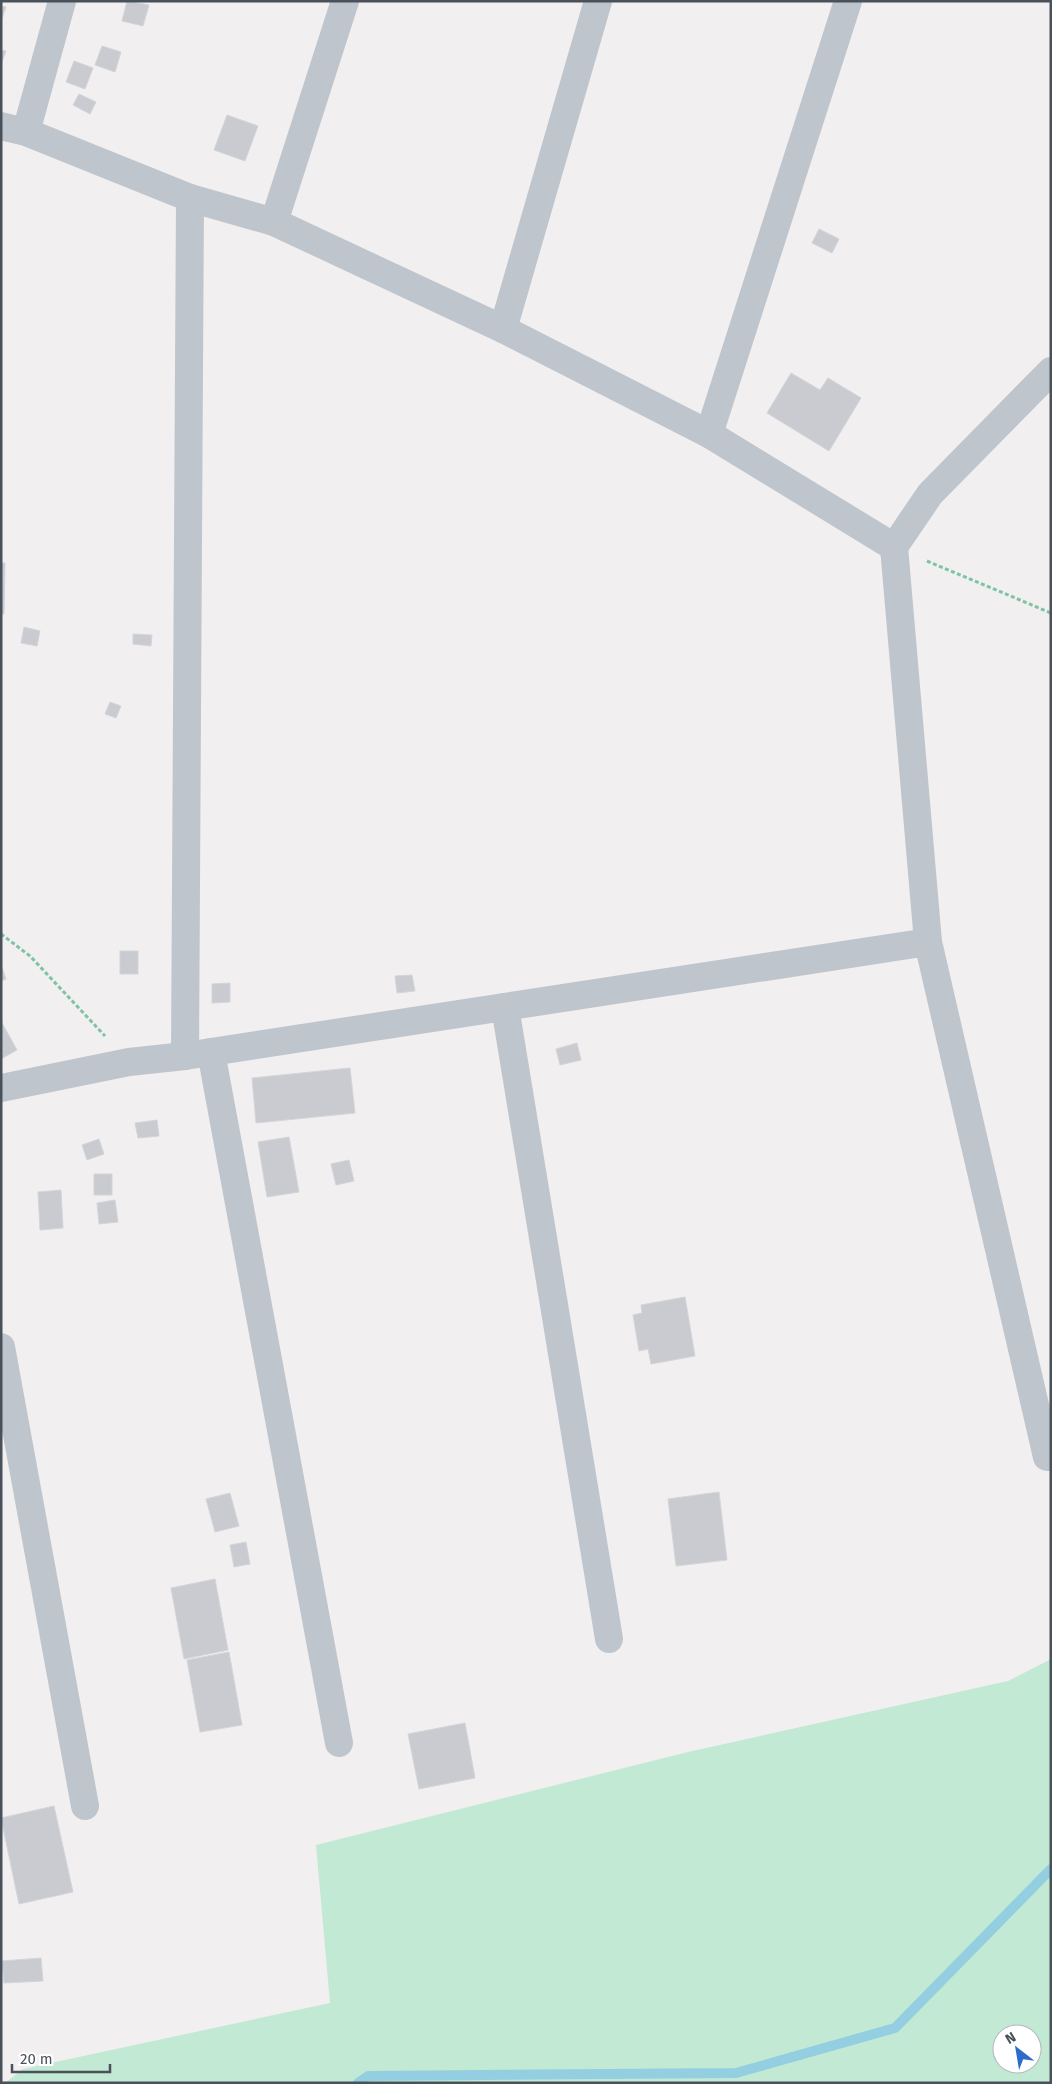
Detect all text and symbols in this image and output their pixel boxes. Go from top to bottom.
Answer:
north arrow [992,2024,1042,2074]
text: N [1002,2029,1019,2048]
scale bar [12,2042,110,2074]
text: 20 m [20,2050,53,2068]

